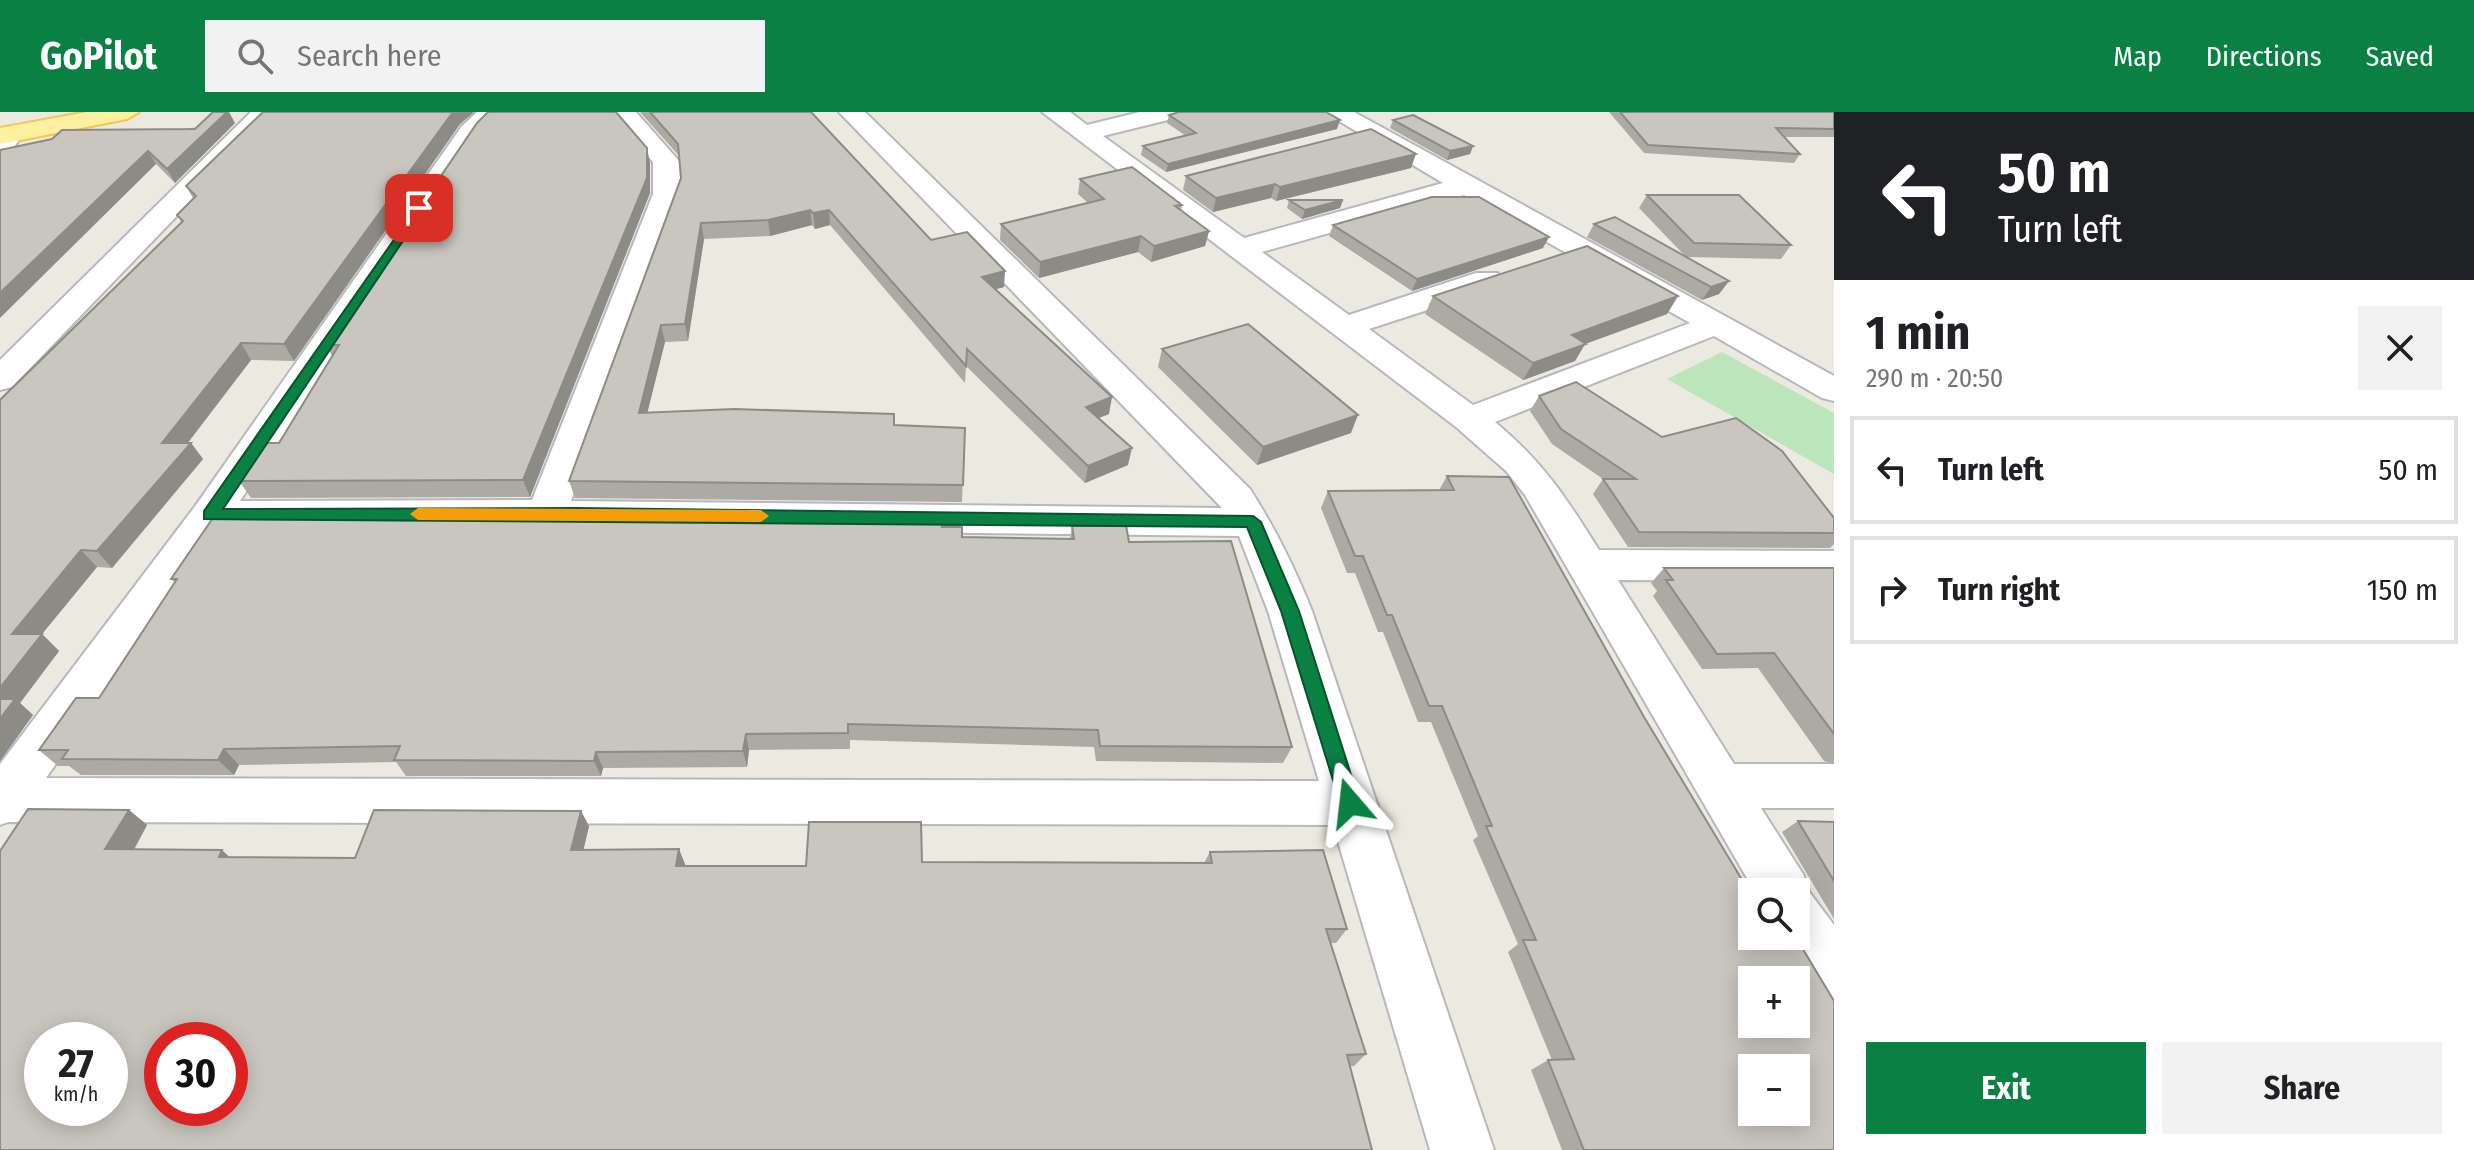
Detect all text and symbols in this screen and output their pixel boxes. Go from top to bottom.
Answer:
search box [205,20,765,92]
text: GoPilot [40,33,157,79]
icon: search [233,34,277,78]
text: Search here [297,38,442,74]
text: Map [2113,40,2162,73]
text: Directions [2206,40,2322,73]
text: Saved [2366,40,2434,73]
text: 50 m [1998,140,2110,207]
icon: left [1866,144,1970,248]
pin [385,174,453,242]
icon: arrive [397,186,441,230]
text: Turn left [1998,208,2122,252]
text: 1 min [1866,304,1971,362]
button: close [2358,306,2442,390]
text: 290 m · 20:50 [1866,363,2003,394]
icon: left [1870,448,1914,492]
text: Turn left [1938,452,2044,488]
text: 50 m [2378,452,2438,488]
icon: right [1870,568,1914,612]
text: Turn right [1938,572,2060,608]
text: 150 m [2367,572,2438,608]
position arrow [1308,761,1392,845]
map controls [1738,878,1810,1126]
button: search [1738,878,1810,950]
button: + [1738,966,1810,1038]
speed limit sign: 30 [144,1022,248,1126]
text: 27 [58,1040,94,1088]
button: Exit [1866,1042,2146,1134]
button: Share [2162,1042,2442,1134]
button: − [1738,1054,1810,1126]
text: km/h [54,1082,98,1106]

